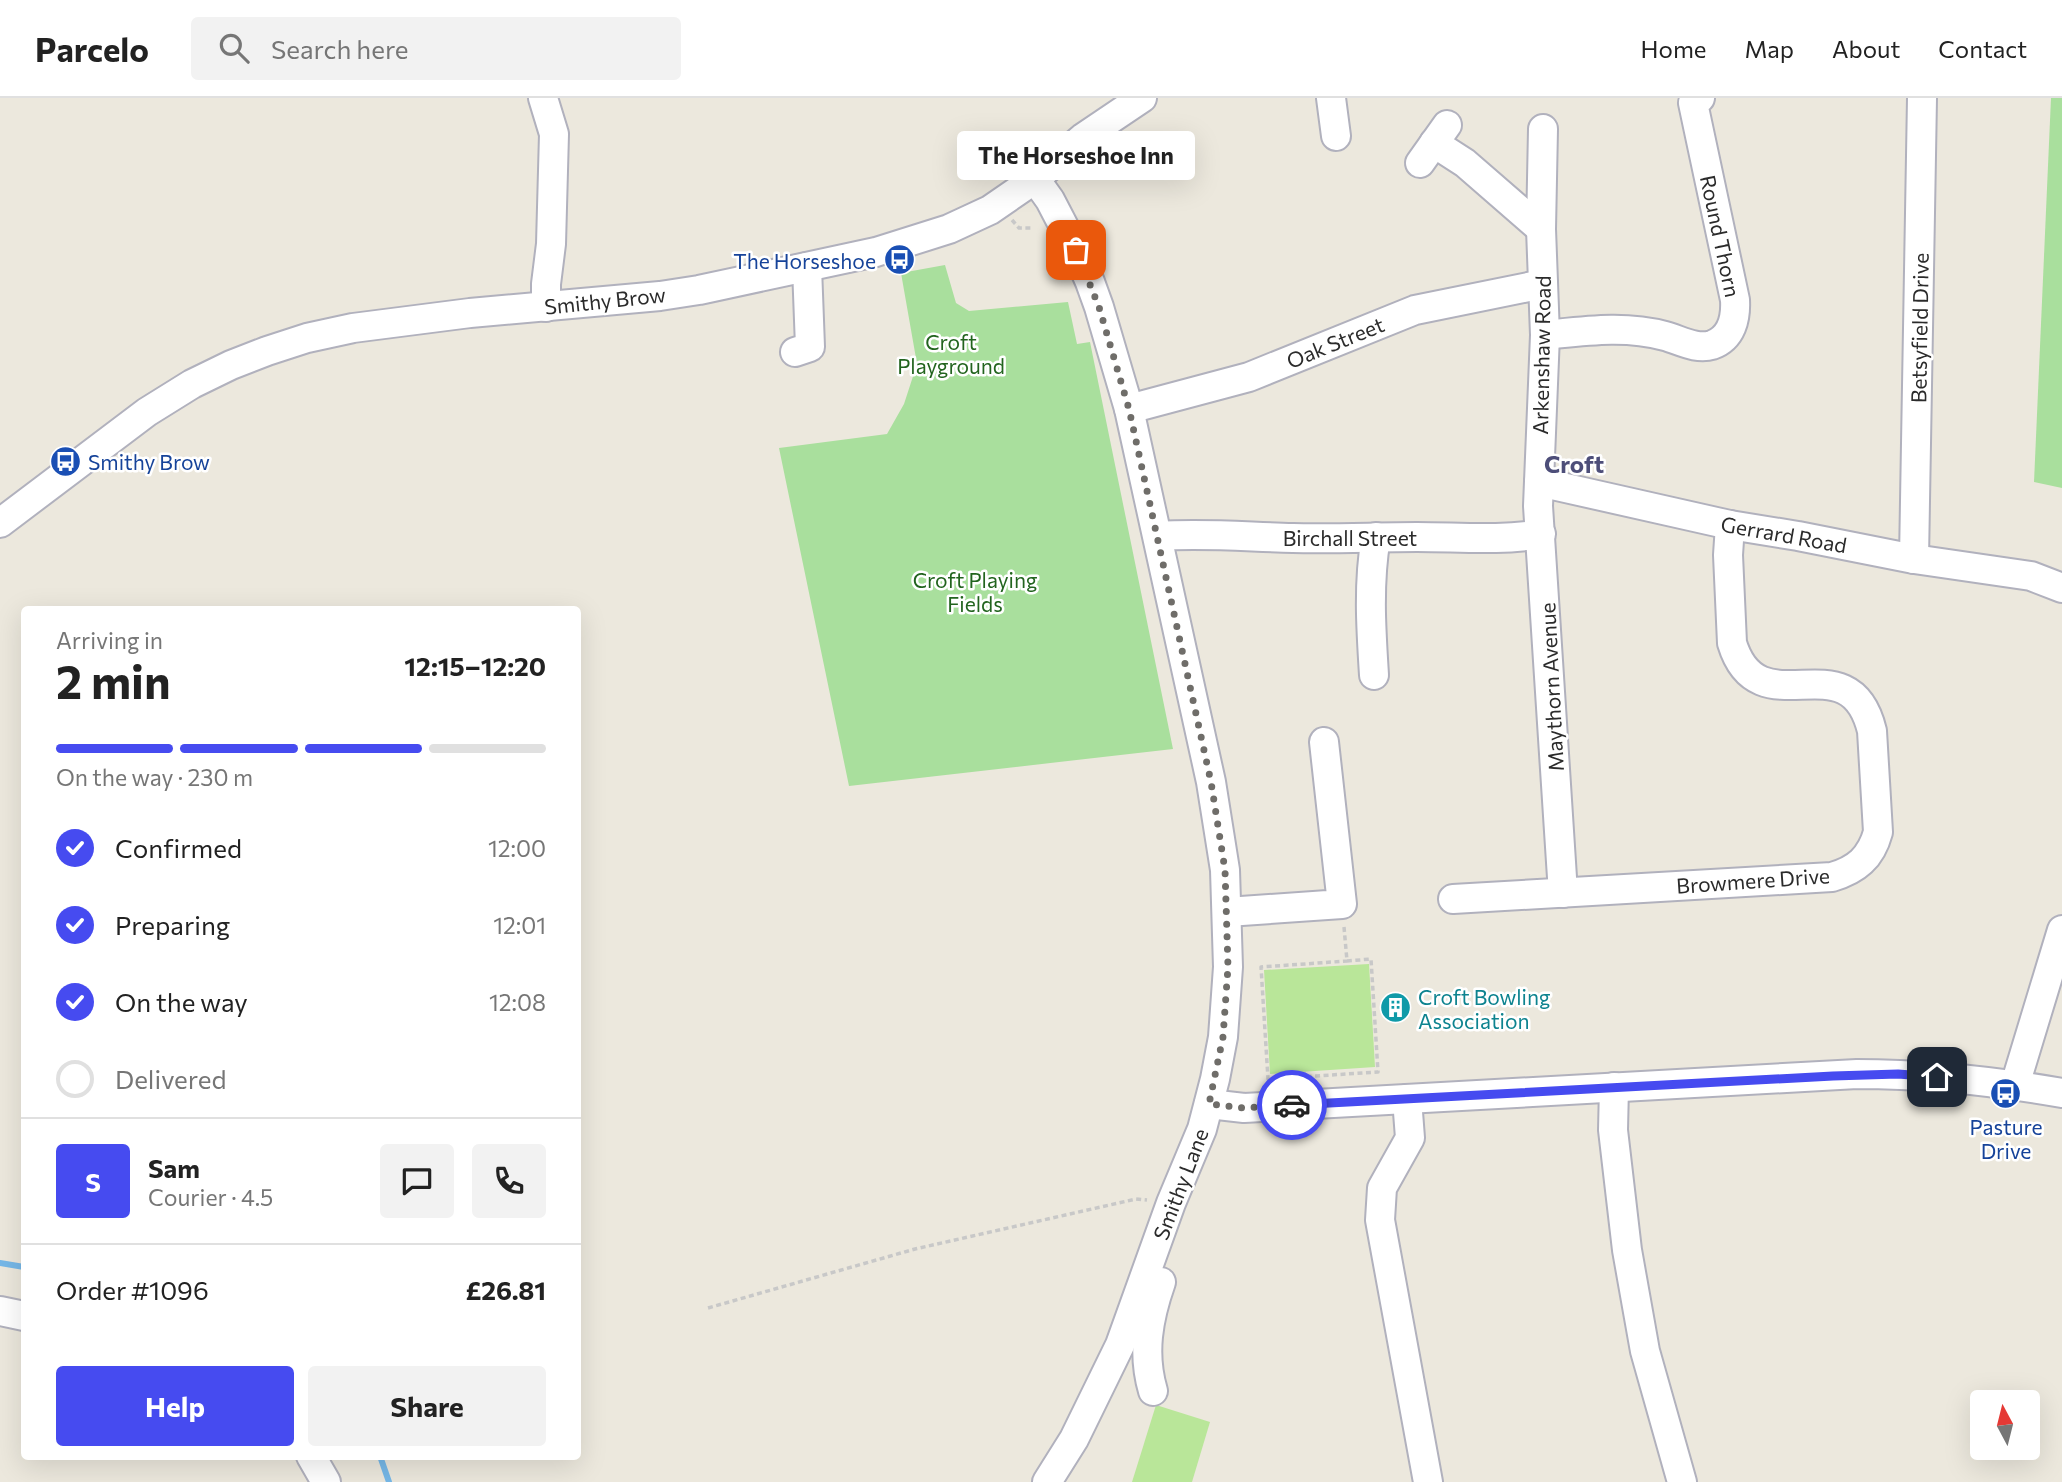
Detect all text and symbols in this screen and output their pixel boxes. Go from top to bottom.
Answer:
search box [191,17,681,80]
text: Parcelo [35,28,149,69]
icon: search [215,29,253,67]
text: Search here [271,33,409,64]
text: Home [1641,34,1707,63]
text: Map [1745,34,1794,63]
text: About [1832,34,1900,63]
text: Contact [1938,34,2027,63]
callout: The Horseshoe Inn [957,131,1195,180]
text: The Horseshoe Inn [978,141,1174,169]
street label: Round Thorn [1696,173,1746,299]
pin [1046,220,1106,280]
icon: bag [1057,231,1095,269]
bus stop icon: The Horseshoe [882,243,916,277]
place label: The Horseshoe [733,248,876,273]
street label: Betsyfield Drive [1905,253,1933,403]
street label: Arkenshaw Road [1527,275,1555,435]
street label: Smithy Brow [543,281,667,319]
street label: Oak Street [1283,311,1387,373]
park label: Croft Playground [897,329,1005,378]
bus stop icon: Smithy Brow [48,444,82,478]
place label: Smithy Brow [88,449,210,474]
district label: Croft [1544,449,1604,478]
street label: Gerrard Road [1719,511,1849,557]
street label: Birchall Street [1283,525,1417,550]
park label: Croft Playing Fields [913,567,1037,616]
street label: Maythorn Avenue [1534,602,1568,772]
text: Arriving in [56,626,163,654]
text: 12:15–12:20 [404,650,546,681]
text: 2 min [56,652,171,708]
text: On the way · 230 m [56,763,253,791]
icon: check [56,829,94,867]
text: Confirmed [115,832,242,863]
text: 12:00 [488,834,546,862]
street label: Browmere Drive [1675,862,1831,898]
icon: check [56,906,94,944]
text: Preparing [115,909,230,940]
text: 12:01 [493,911,546,939]
icon: check [56,983,94,1021]
place label: Croft Bowling Association [1418,984,1550,1033]
text: On the way [115,986,248,1017]
text: 12:08 [489,988,546,1016]
building icon: Croft Bowling Association [1378,991,1412,1025]
pin [1907,1047,1967,1107]
icon: home [1918,1058,1956,1096]
text: Delivered [115,1063,226,1094]
courier [1257,1070,1327,1140]
bus stop icon: Pasture Drive [1989,1077,2023,1111]
icon: car [1273,1086,1311,1124]
place label: Pasture Drive [1969,1114,2043,1163]
street label: Smithy Lane [1147,1125,1213,1243]
button: chat [380,1144,454,1218]
button: phone [472,1144,546,1218]
text: Sam [148,1152,200,1183]
text: S [85,1166,101,1197]
text: Courier · 4.5 [148,1183,273,1211]
text: Order #1096 [56,1274,209,1305]
text: £26.81 [466,1274,546,1305]
button: Help [56,1366,294,1446]
button: Share [308,1366,546,1446]
north arrow [1970,1390,2040,1460]
map controls [1970,1390,2040,1460]

